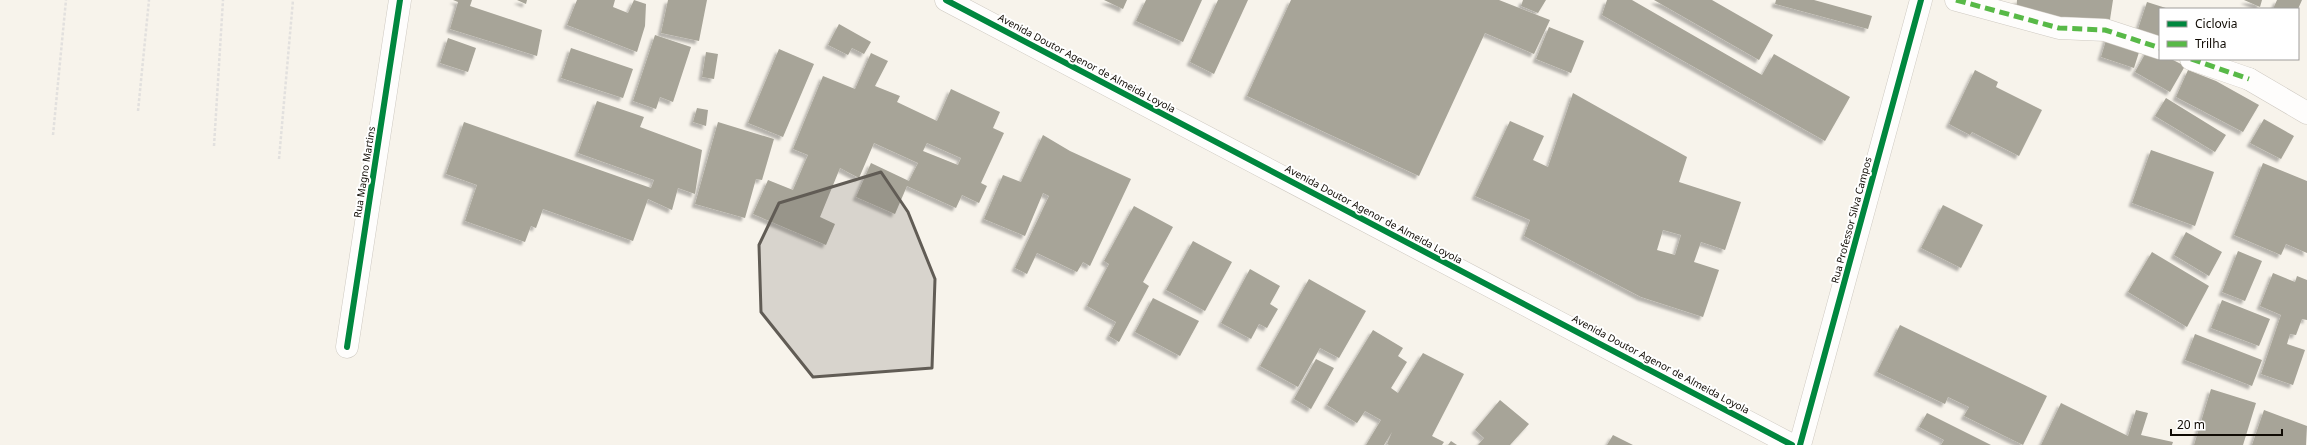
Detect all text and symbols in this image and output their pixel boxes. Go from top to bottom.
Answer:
legend [2159,8,2299,60]
street label: Avenida Doutor Agenor de Almeida Loyola [996,10,1178,116]
text: Ciclovia [2195,15,2237,32]
text: Trilha [2195,35,2226,52]
street label: Rua Magno Martins [350,125,378,219]
street label: Rua Professor Silva Campos [1827,155,1875,285]
street label: Avenida Doutor Agenor de Almeida Loyola [1283,161,1465,267]
street label: Avenida Doutor Agenor de Almeida Loyola [1570,311,1752,417]
scale bar [2171,411,2282,437]
text: 20 m [2177,416,2205,433]

